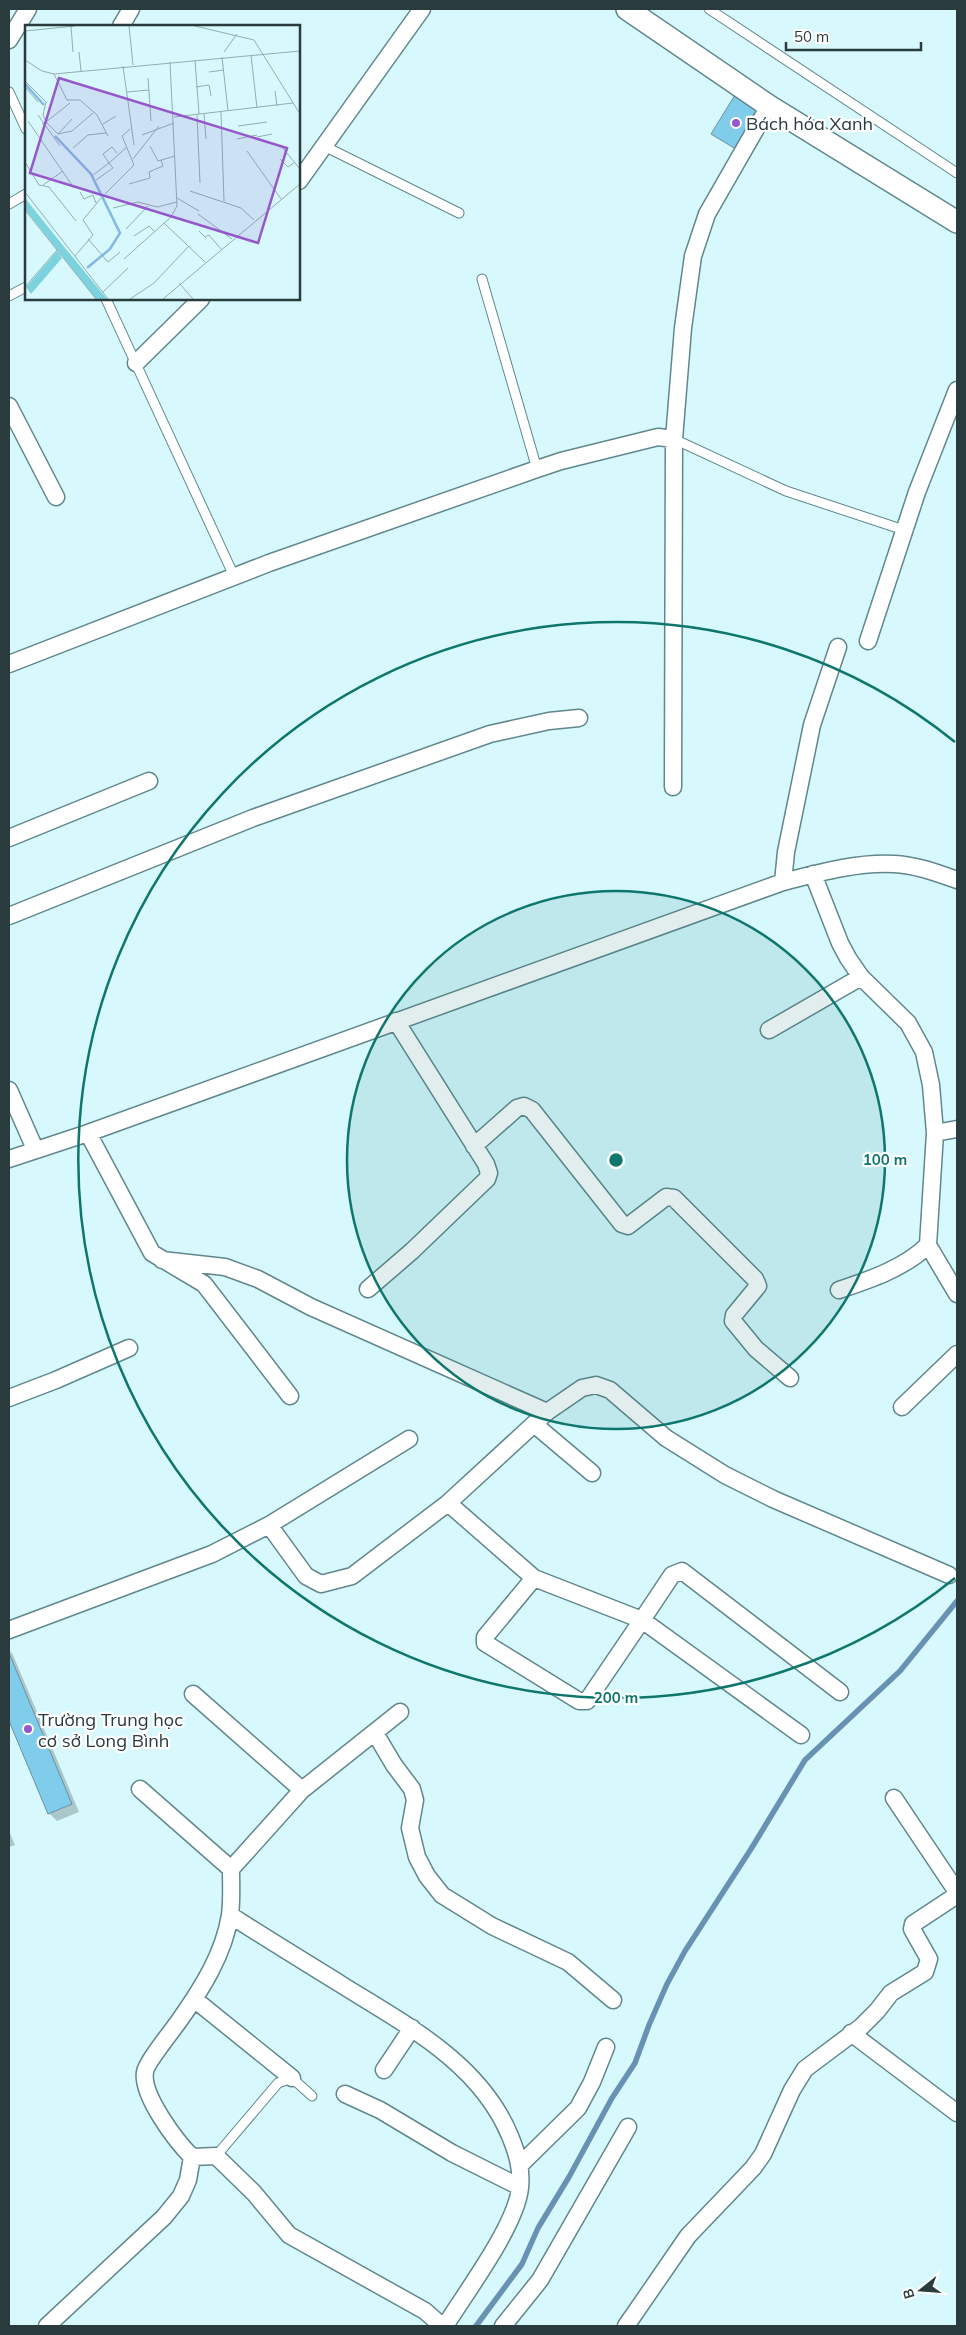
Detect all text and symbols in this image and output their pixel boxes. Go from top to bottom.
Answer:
scale bar [786,20,921,52]
inset map [25,25,300,300]
text: 50 m [794,27,829,46]
place label: Bách hóa Xanh [746,112,873,135]
marker: Bách hóa Xanh [730,117,742,129]
text: 100 m [863,1150,907,1169]
centre of rings [607,1151,625,1169]
text: 200 m [594,1688,638,1707]
place label: Trường Trung học cơ sở Long Bình [38,1708,183,1752]
marker: Trường Trung học cơ sở Long Bình [22,1723,34,1735]
north arrow [896,2265,946,2315]
text: B [898,2286,919,2301]

